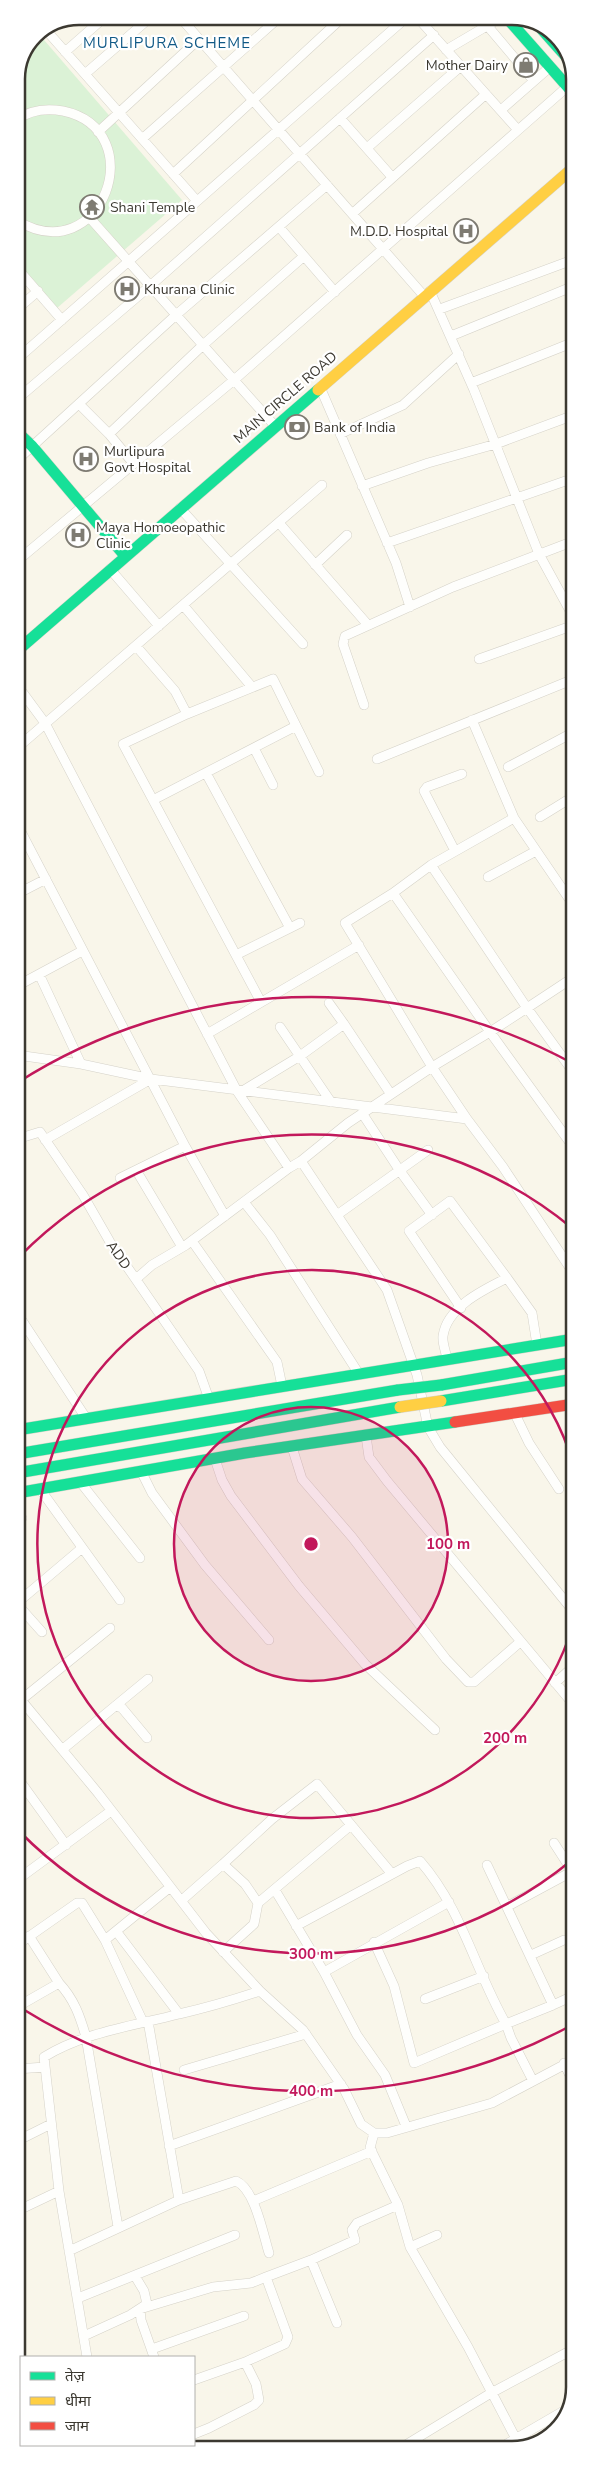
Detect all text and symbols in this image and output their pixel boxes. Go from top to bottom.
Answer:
district label: MURLIPURA SCHEME [83,33,251,53]
shop icon: Mother Dairy [513,52,539,78]
place label: Mother Dairy [426,56,509,75]
temple icon: Shani Temple [79,194,105,220]
place label: Shani Temple [110,198,195,217]
hospital icon: M.D.D. Hospital [453,218,479,244]
place label: M.D.D. Hospital [350,222,449,241]
hospital icon: Khurana Clinic [114,276,140,302]
place label: Khurana Clinic [144,280,235,299]
street label: MAIN CIRCLE ROAD [230,347,341,448]
bank icon: Bank of India [284,414,310,440]
place label: Bank of India [314,418,396,437]
place label: Murlipura Govt Hospital [104,442,192,477]
hospital icon: Murlipura Govt Hospital [73,446,99,472]
place label: Maya Homoeopathic Clinic [96,518,226,553]
hospital icon: Maya Homoeopathic Clinic [65,522,91,548]
street label: ADD [102,1237,135,1273]
text: 100 m [426,1534,470,1554]
centre of rings [302,1535,320,1553]
text: 200 m [483,1728,527,1748]
text: 300 m [289,1944,333,1964]
text: 400 m [289,2081,333,2101]
legend [20,2356,195,2446]
text: तेज़ [65,2366,86,2386]
text: धीमा [65,2391,92,2411]
text: जाम [65,2416,90,2436]

